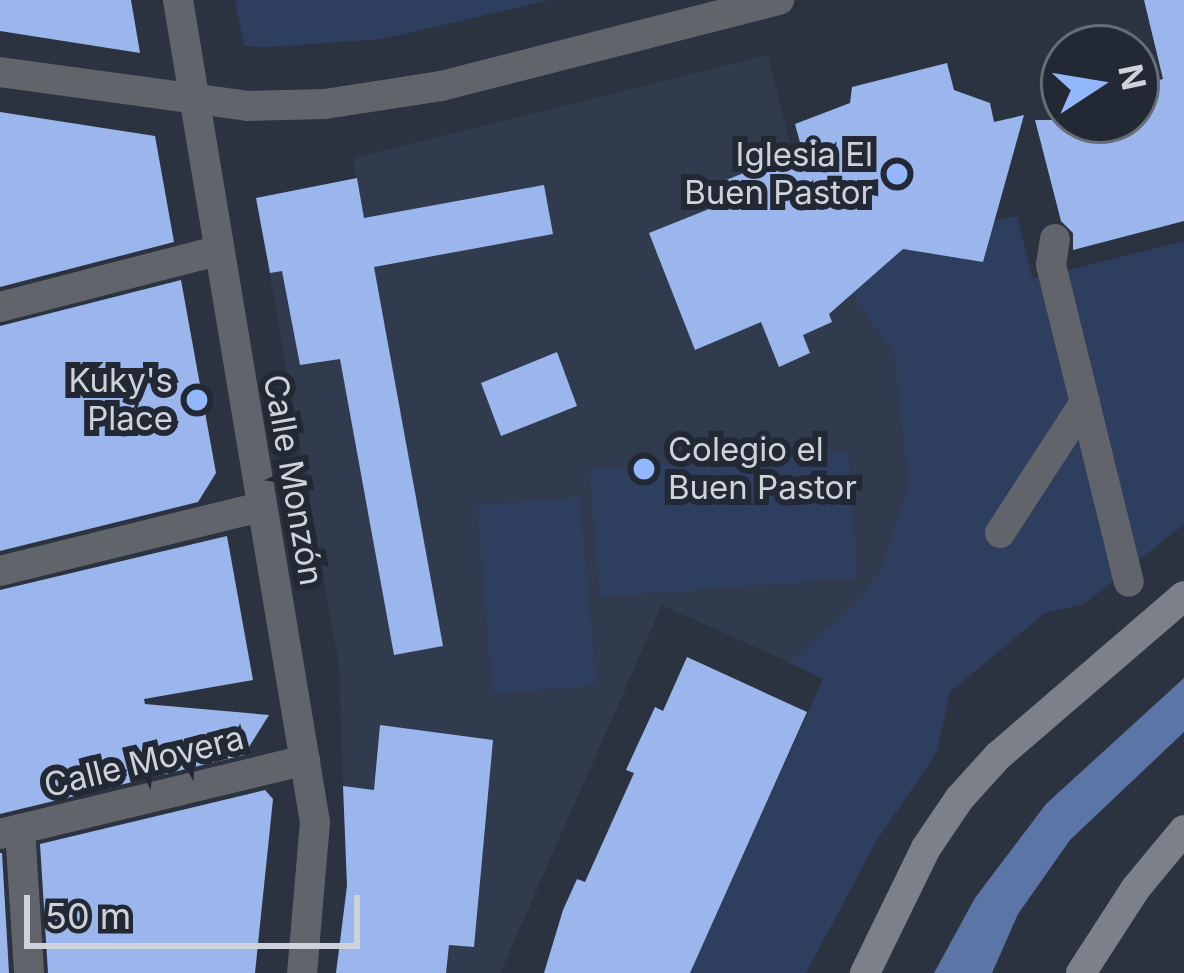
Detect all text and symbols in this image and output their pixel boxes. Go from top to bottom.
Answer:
north arrow [1040,24,1160,144]
text: N [1110,61,1154,94]
place label: Iglesia El Buen Pastor [684,135,873,213]
marker: Iglesia El Buen Pastor [884,161,910,187]
place label: Kuky's Place [68,361,173,439]
street label: Calle Monzón [255,372,331,588]
marker: Kuky's Place [184,387,210,413]
place label: Colegio el Buen Pastor [668,430,857,508]
marker: Colegio el Buen Pastor [631,456,657,482]
street label: Calle Movera [40,718,248,806]
scale bar [30,871,366,945]
text: 50 m [45,894,131,938]

